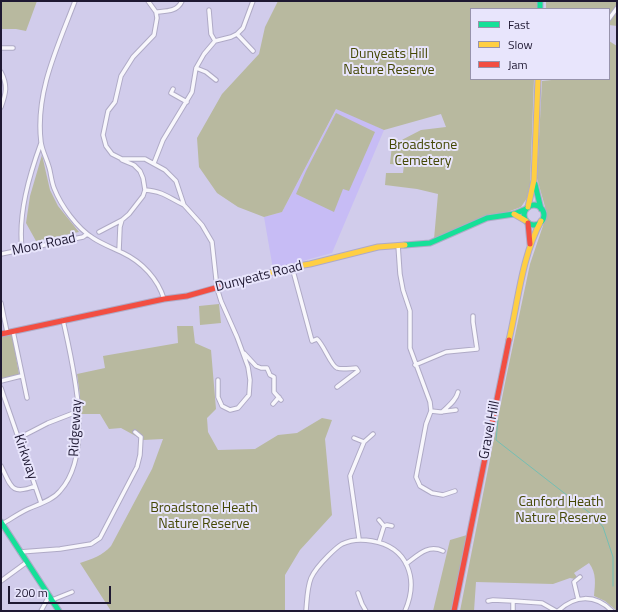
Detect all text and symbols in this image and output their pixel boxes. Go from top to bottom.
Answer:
legend [470,8,610,80]
text: Fast [508,15,530,34]
text: Slow [508,35,533,54]
park label: Dunyeats Hill Nature Reserve [343,47,435,80]
text: Jam [508,55,528,74]
park label: Broadstone Cemetery [389,138,457,170]
street label: Moor Road [11,230,77,260]
street label: Dunyeats Road [214,258,304,296]
street label: Ridgeway [66,399,86,457]
street label: Gravel Hill [476,399,504,461]
street label: Kirkway [9,432,41,482]
park label: Canford Heath Nature Reserve [515,495,607,528]
park label: Broadstone Heath Nature Reserve [150,501,258,534]
scale bar [10,578,113,604]
text: 200 m [15,583,48,602]

